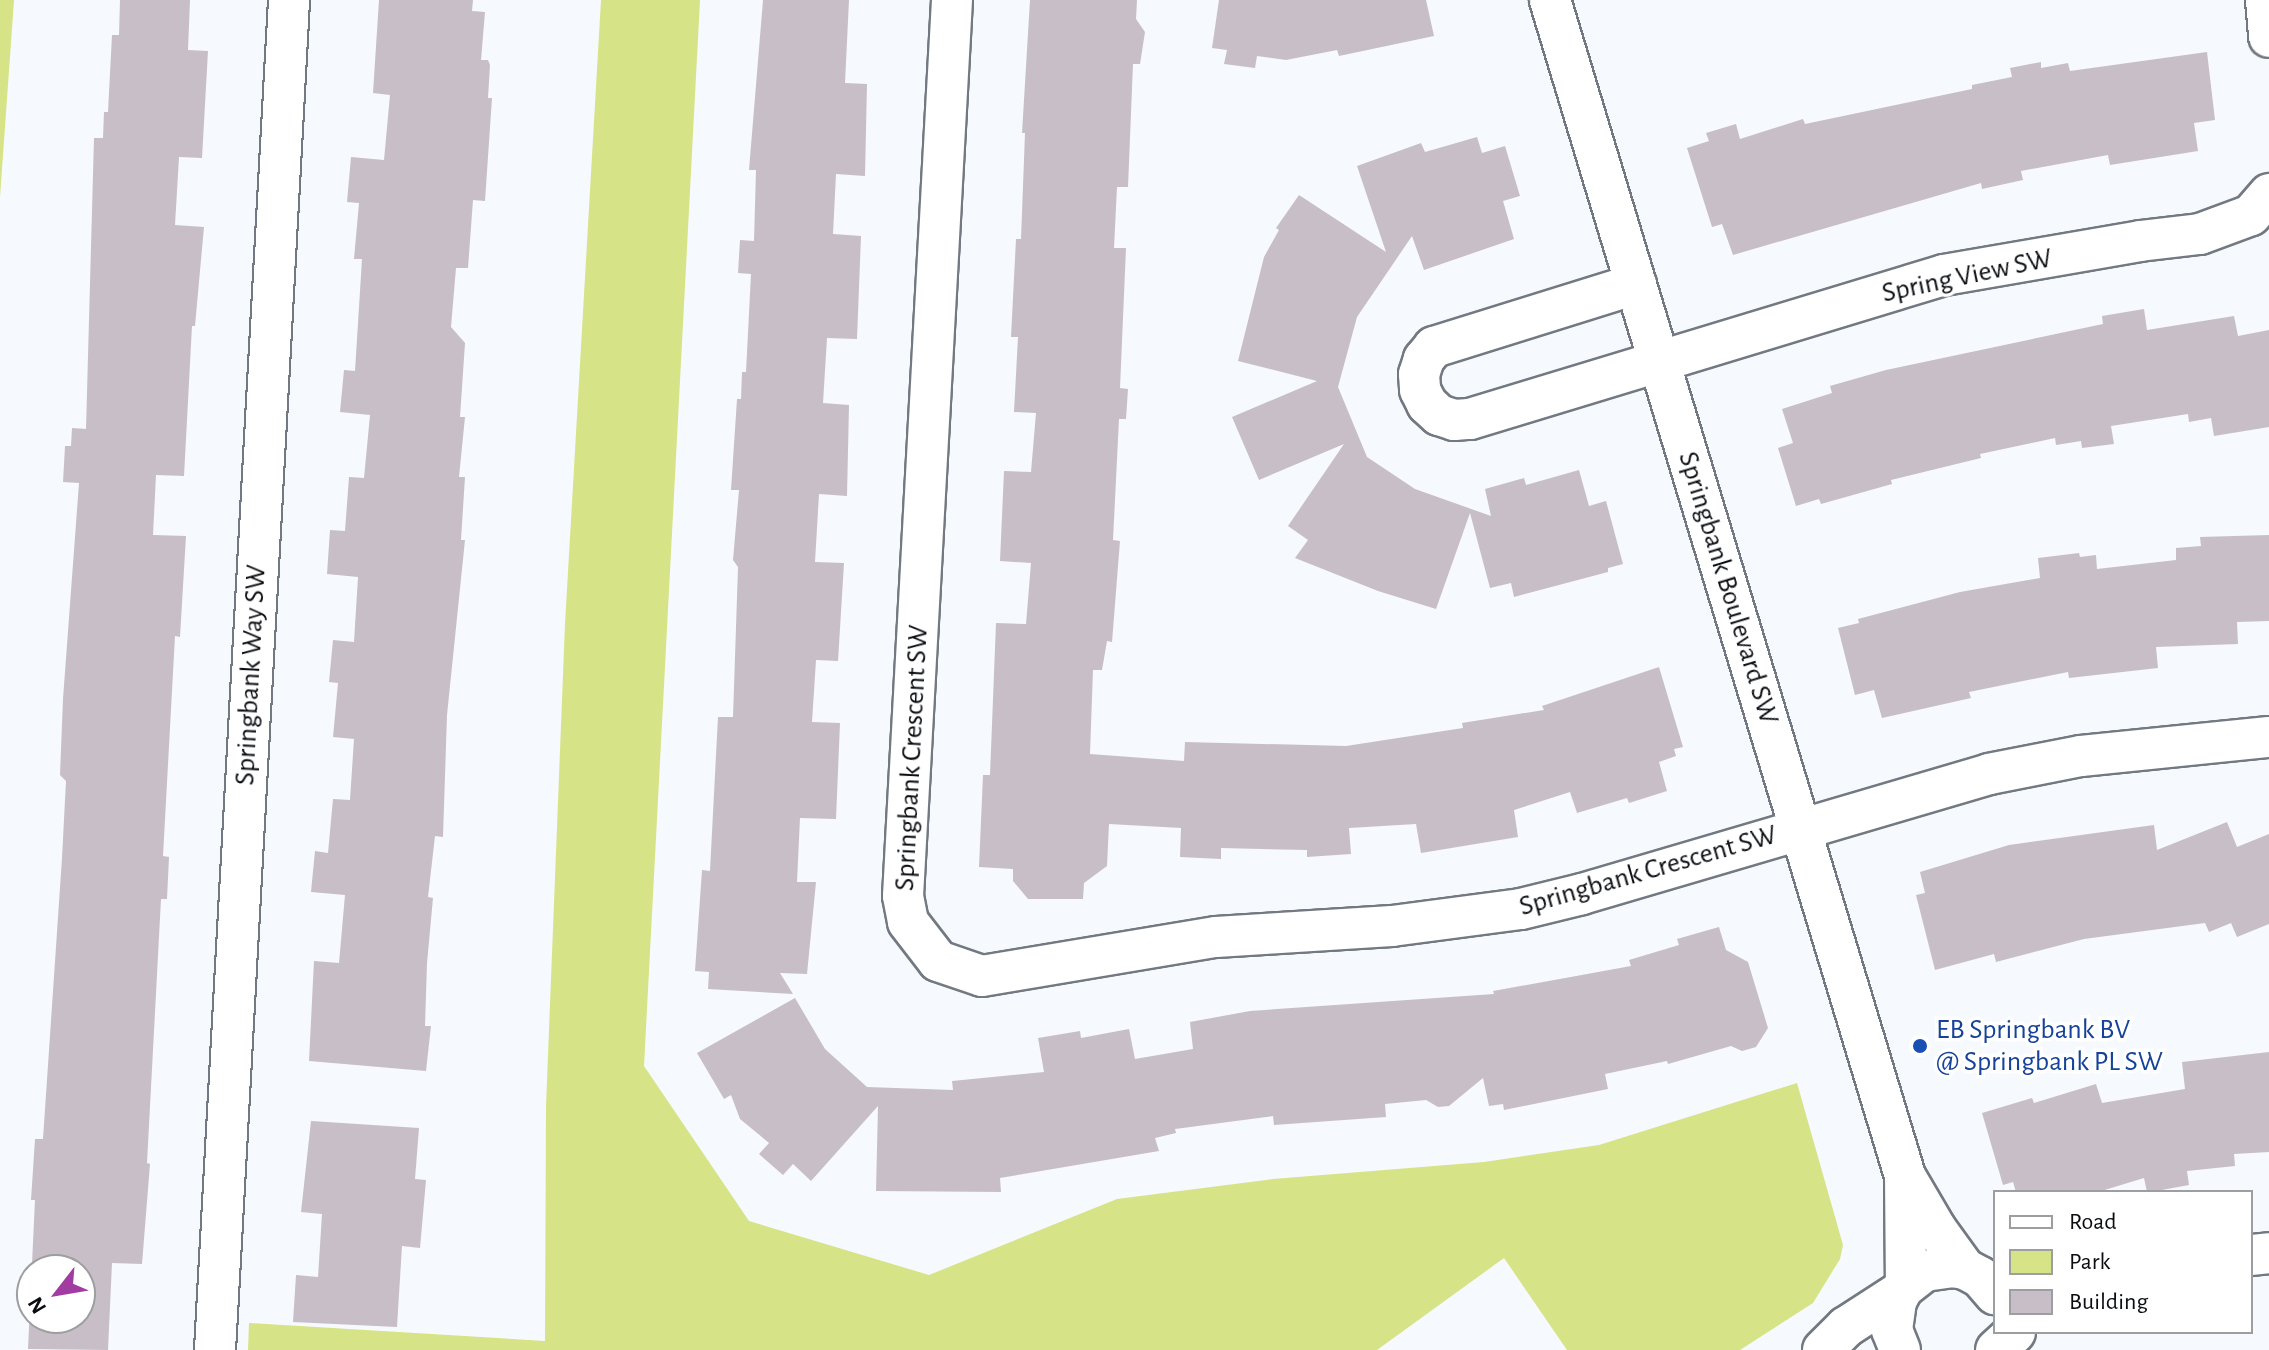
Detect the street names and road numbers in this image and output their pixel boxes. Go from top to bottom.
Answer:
street label: Spring View SW [1879,242,2055,310]
street label: Springbank Boulevard SW [1671,448,1785,728]
street label: Springbank Way SW [228,564,274,786]
street label: Springbank Crescent SW [888,624,936,892]
street label: Springbank Crescent SW [1515,818,1781,924]

